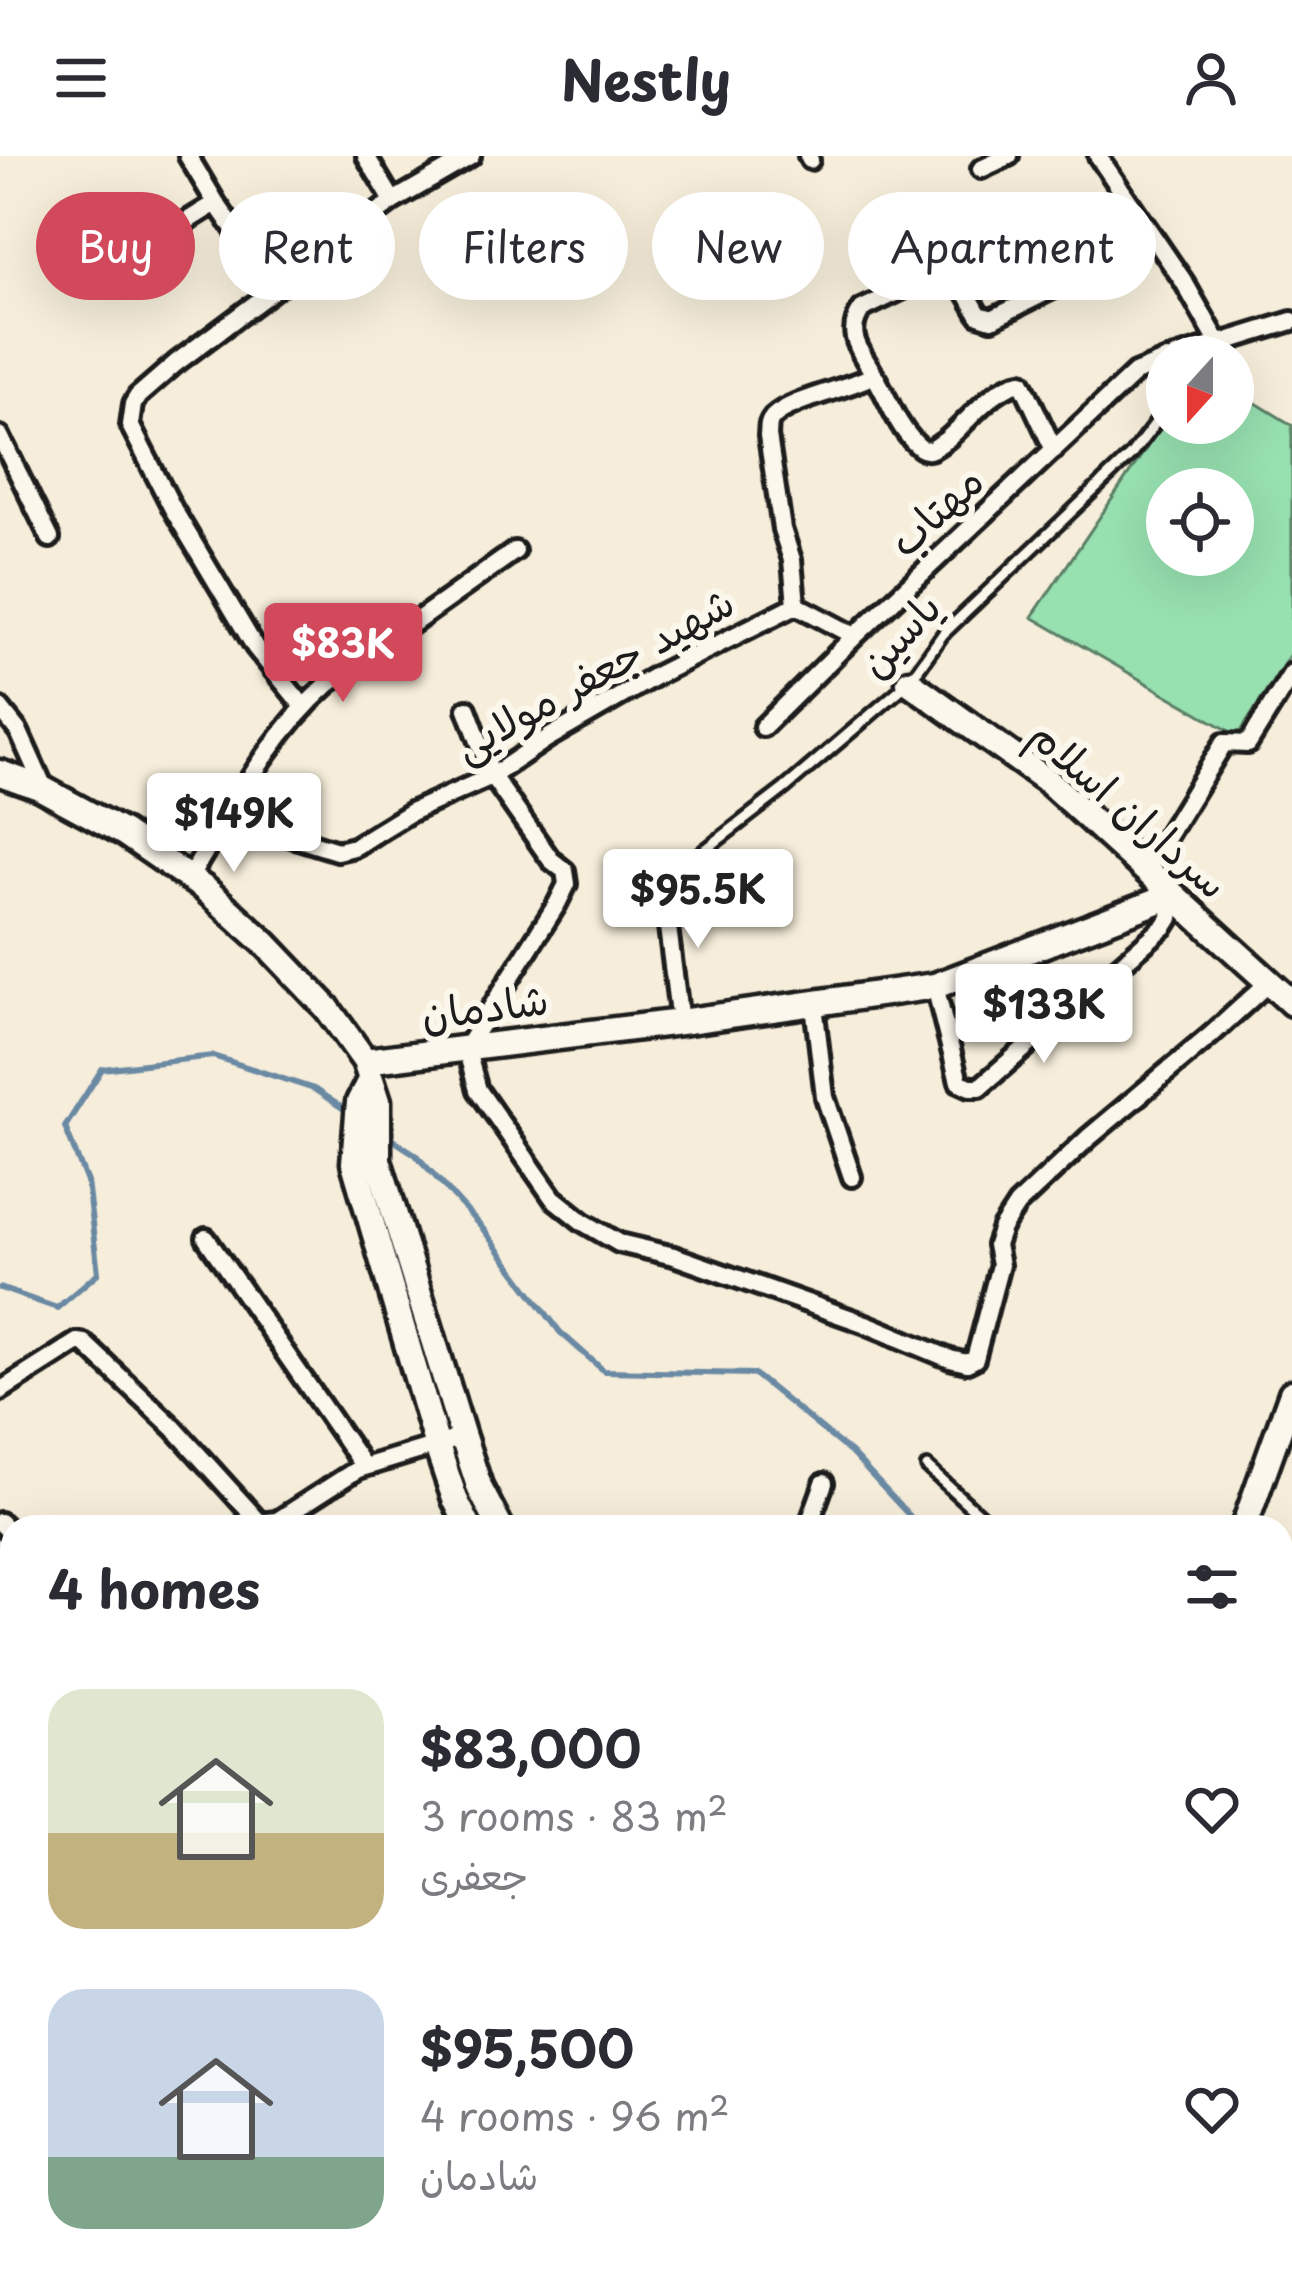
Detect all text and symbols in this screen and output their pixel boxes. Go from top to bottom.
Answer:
text: Nestly [561,38,731,119]
icon: menu [48,45,114,111]
icon: person [1178,45,1244,111]
chip: Buy [36,192,195,300]
chip: Rent [219,192,395,300]
chip: Filters [419,192,628,300]
chip: New [652,192,824,300]
chip: Apartment [848,192,1156,300]
north arrow [1146,336,1254,444]
map controls [1146,336,1254,576]
street label: مهتاب [873,449,996,570]
button: locate [1146,468,1254,576]
street label: شهید جعفر مولایی [441,569,745,775]
street label: یاسین [842,576,954,690]
pin: $83K [272,603,414,705]
text: $83K [291,612,395,671]
street label: سرداران اسلام [1015,702,1244,914]
pin: $149K [150,773,318,875]
text: $149K [174,782,294,841]
pin: $95.5K [600,849,796,951]
text: $95.5K [630,858,766,917]
pin: $133K [960,964,1128,1066]
street label: شادمان [418,965,552,1044]
text: $133K [983,973,1105,1032]
text: 4 homes [48,1549,260,1626]
icon: filters [1179,1554,1245,1620]
text: $83,000 [420,1708,641,1785]
icon: home [144,1737,288,1881]
icon: heart [1179,1776,1245,1842]
text: 3 rooms · 83 m² [420,1785,728,1844]
text: جعفری [420,1844,528,1903]
text: $95,500 [420,2008,634,2085]
icon: home [144,2037,288,2181]
icon: heart [1179,2076,1245,2142]
text: 4 rooms · 96 m² [420,2085,730,2144]
text: شادمان [420,2144,538,2203]

